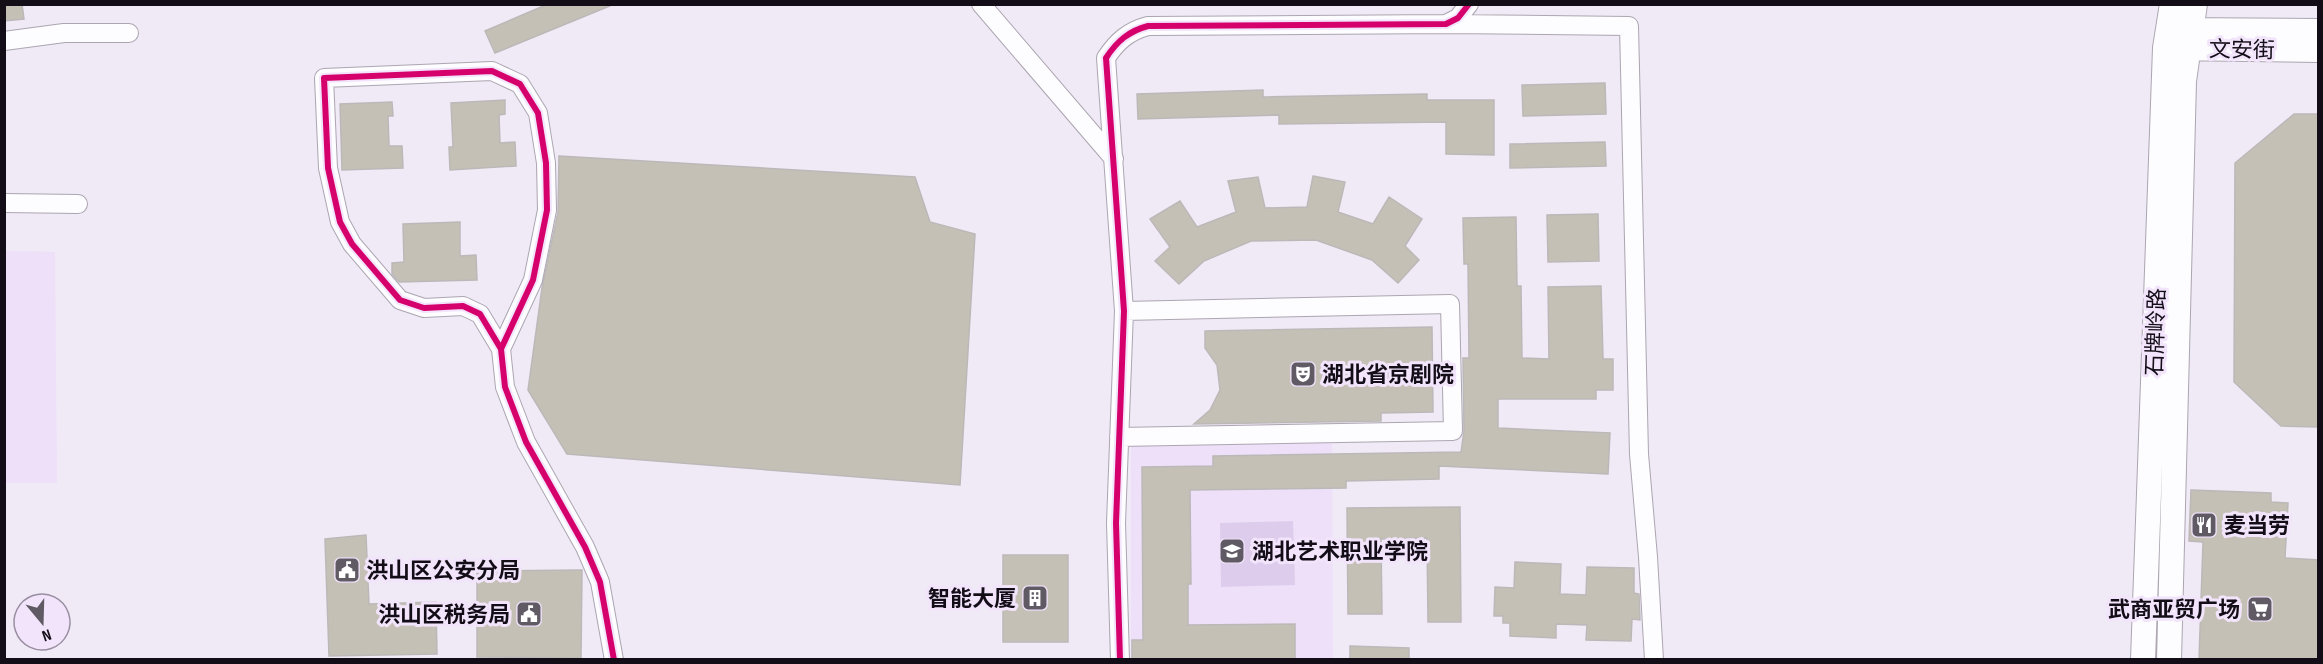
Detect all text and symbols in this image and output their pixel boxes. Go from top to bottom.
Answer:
street label: 文安街 [2209,36,2275,65]
street label: 石牌岭路 [2141,288,2172,377]
theatre icon: 湖北省京剧院 [1288,359,1318,389]
place label: 湖北省京剧院 [1322,362,1454,389]
restaurant icon: 麦当劳 [2189,510,2219,540]
place label: 麦当劳 [2224,513,2290,540]
school or university icon: 湖北艺术职业学院 [1217,536,1247,566]
place label: 湖北艺术职业学院 [1252,539,1428,566]
public building icon: 洪山区公安分局 [332,555,362,585]
place label: 洪山区公安分局 [366,558,520,585]
building icon: 智能大厦 [1020,583,1050,613]
place label: 智能大厦 [928,586,1016,613]
north arrow [12,592,72,652]
supermarket icon: 武商亚贸广场 [2245,594,2275,624]
place label: 武商亚贸广场 [2108,597,2240,624]
public building icon: 洪山区税务局 [514,599,544,629]
place label: 洪山区税务局 [378,602,510,629]
text: N [39,624,54,645]

